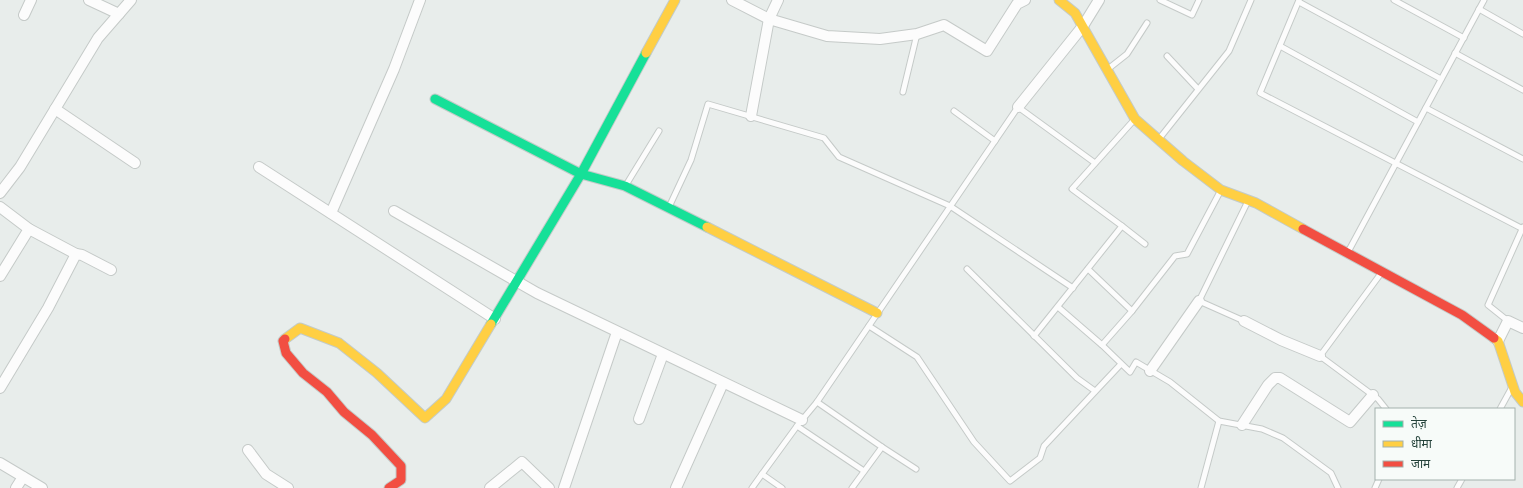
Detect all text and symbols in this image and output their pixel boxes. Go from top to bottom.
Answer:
legend [1375,408,1515,480]
text: तेज़ [1411,415,1428,432]
text: धीमा [1411,435,1433,452]
text: जाम [1411,455,1431,472]

